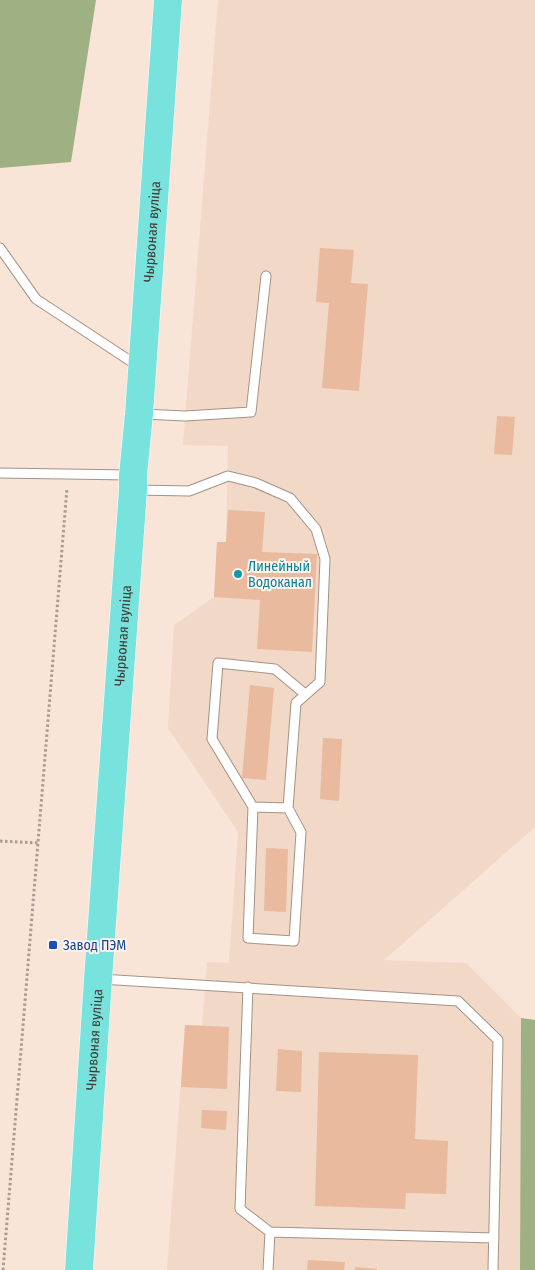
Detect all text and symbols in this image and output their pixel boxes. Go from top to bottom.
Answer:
street label: Чырвоная вуліца [140,180,164,283]
place label: Линейный Водоканал [248,558,312,591]
marker: Линейный Водоканал [232,568,244,580]
street label: Чырвоная вуліца [110,584,135,687]
place label: Завод ПЭМ [63,937,126,954]
marker: Завод ПЭМ [47,939,59,951]
street label: Чырвоная вуліца [82,988,106,1091]

